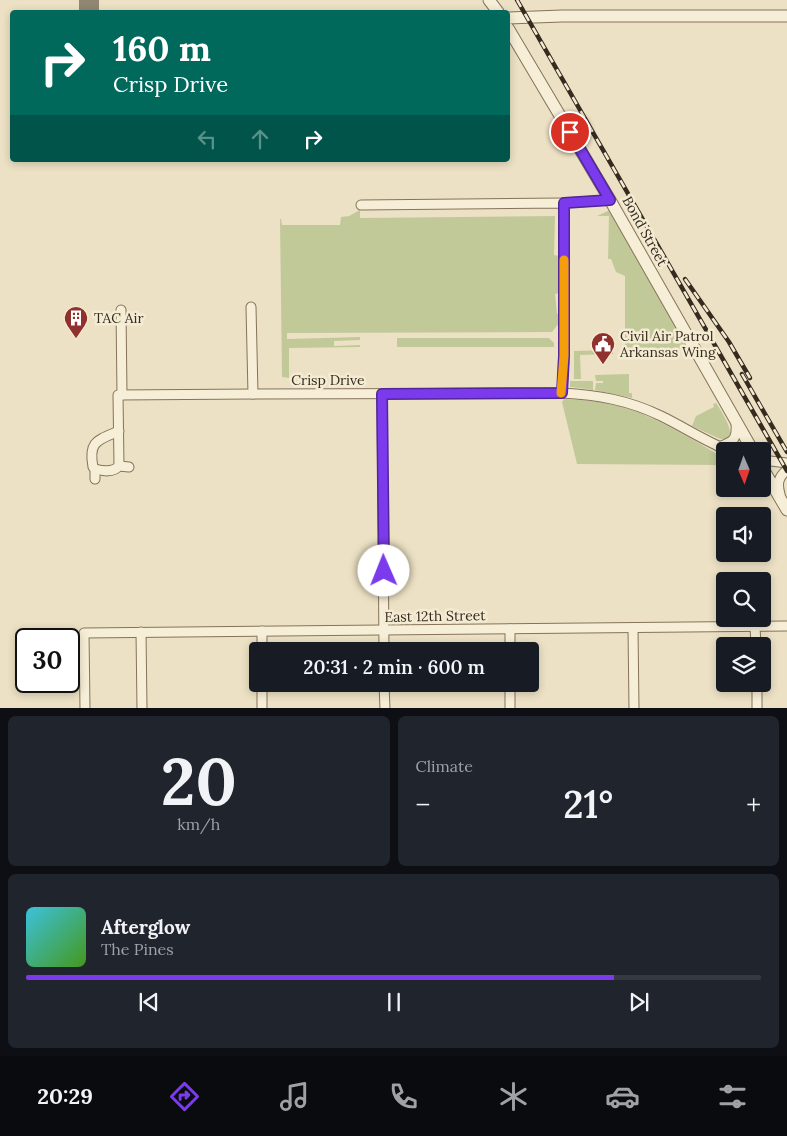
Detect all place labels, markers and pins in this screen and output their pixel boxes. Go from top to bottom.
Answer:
pin [549,111,591,153]
building icon: TAC Air [63,305,89,339]
place label: TAC Air [94,309,144,327]
place label: Civil Air Patrol Arkansas Wing [619,327,716,361]
public building icon: Civil Air Patrol Arkansas Wing [590,331,616,365]

